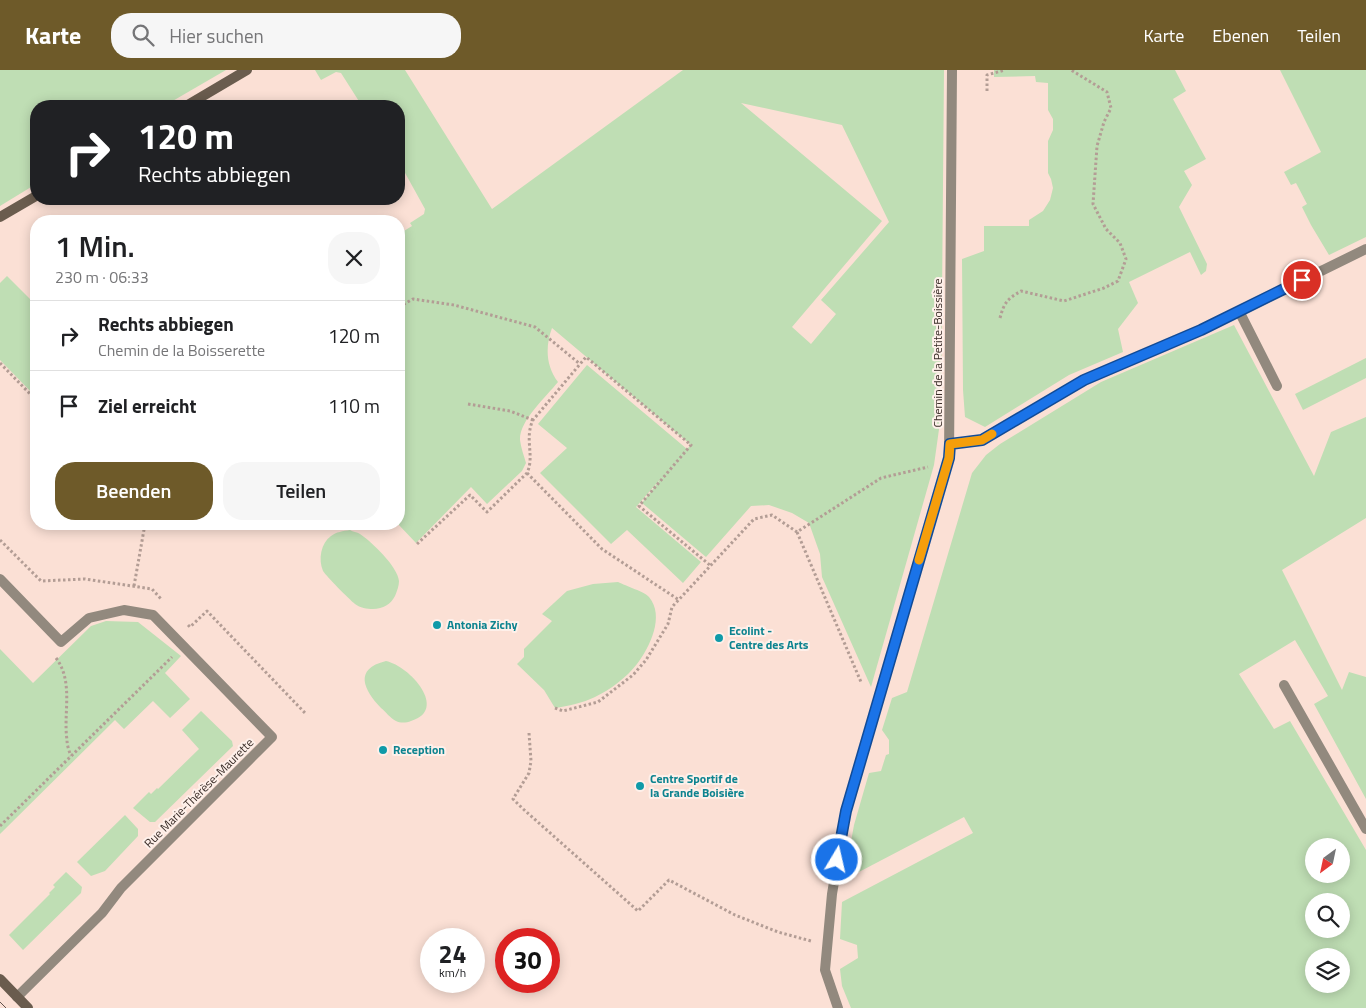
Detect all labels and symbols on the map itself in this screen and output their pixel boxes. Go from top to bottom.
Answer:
pin [1281,259,1323,301]
street label: Chemin de la Petite-Boissière [928,278,947,428]
place label: Antonia Zichy [447,615,518,634]
marker: Antonia Zichy [431,619,443,631]
place label: Ecolint - Centre des Arts [729,621,809,654]
marker: Ecolint - Centre des Arts [713,632,725,644]
street label: Rue Marie-Thérèse-Maurette [139,733,258,852]
place label: Reception [393,740,445,759]
marker: Reception [377,744,389,756]
place label: Centre Sportif de la Grande Boisière [650,769,744,802]
marker: Centre Sportif de la Grande Boisière [634,780,646,792]
position arrow [810,833,862,885]
north arrow [1305,838,1350,882]
speed limit sign: 30 [495,928,560,993]

